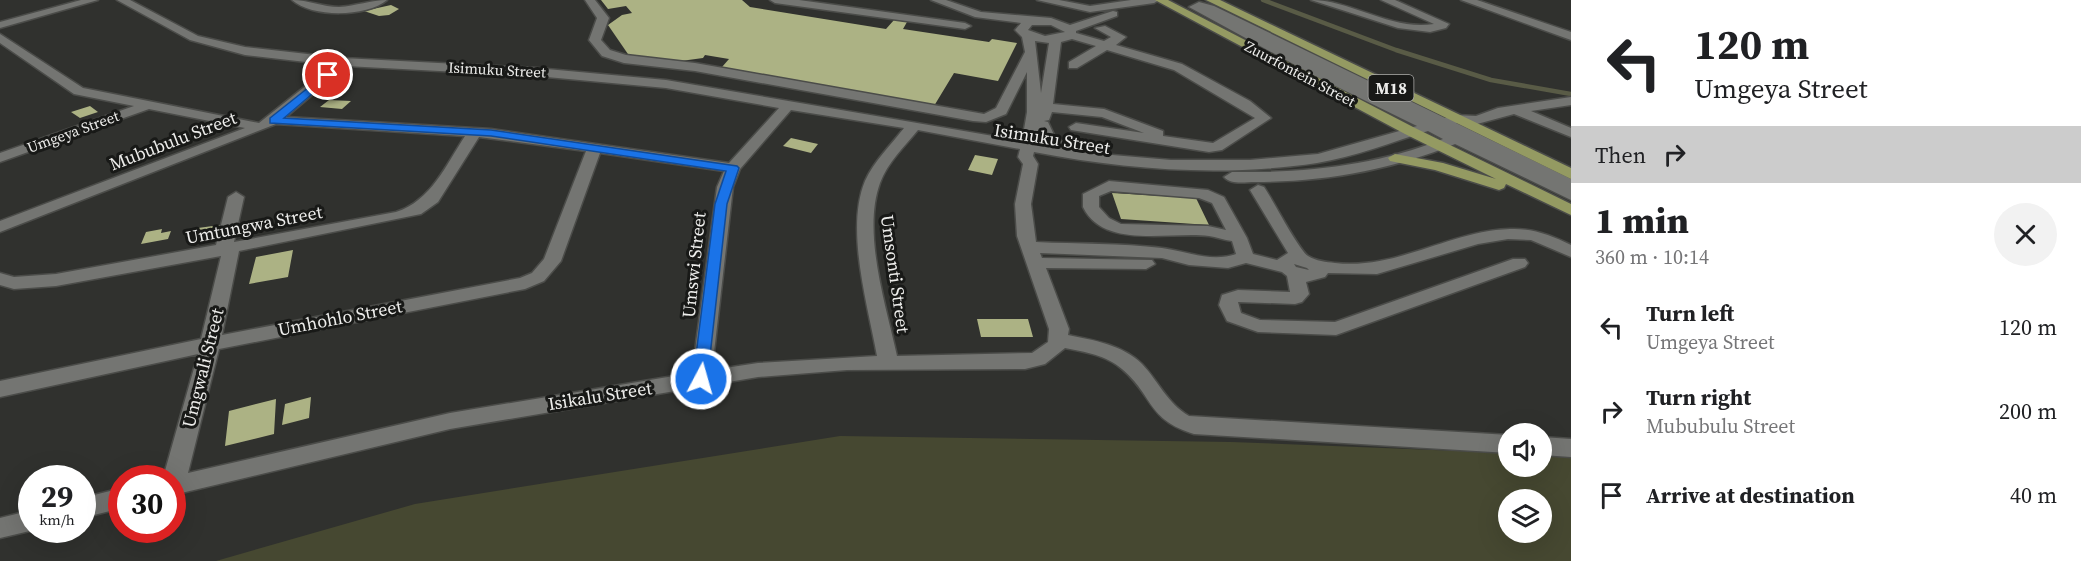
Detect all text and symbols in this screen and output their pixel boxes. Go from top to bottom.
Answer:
text: 120 m [1694,15,1809,73]
icon: left [1595,24,1673,102]
street label: Zuurfontein Street [1241,35,1359,112]
pin [302,49,353,100]
street label: Isimuku Street [448,56,546,83]
icon: arrive [311,58,344,91]
text: Umgeya Street [1694,70,1868,107]
road number: M18 [1368,75,1414,101]
street label: Umgeya Street [24,105,122,158]
street label: Mububulu Street [106,105,240,176]
street label: Isimuku Street [992,117,1112,160]
icon: right [1658,138,1691,171]
text: Then [1595,140,1646,170]
text: 1 min [1595,196,1689,245]
street label: Umtungwa Street [183,199,325,250]
button: close [1994,203,2057,266]
street label: Umswi Street [676,211,712,319]
street label: Umsonti Street [875,213,916,335]
text: 360 m · 10:14 [1595,243,1709,271]
street label: Umhohlo Street [276,293,404,342]
text: Turn left [1646,298,1734,328]
street label: Umgwali Street [176,305,229,430]
icon: left [1595,311,1628,344]
text: 120 m [1999,312,2057,342]
text: Umgeya Street [1646,328,1775,356]
position arrow [669,347,733,411]
street label: Isikalu Street [546,375,654,416]
text: Turn right [1646,382,1751,412]
icon: right [1595,395,1628,428]
text: 200 m [1999,396,2057,426]
text: Mububulu Street [1646,412,1795,440]
map controls [1498,423,1552,543]
button: sound [1498,423,1552,477]
speed limit sign: 30 [108,465,186,543]
text: 29 [41,476,73,517]
icon: arrive [1595,479,1628,512]
text: Arrive at destination [1646,480,1855,510]
text: 40 m [2010,480,2057,510]
button: layers [1498,489,1552,543]
text: km/h [39,509,75,530]

